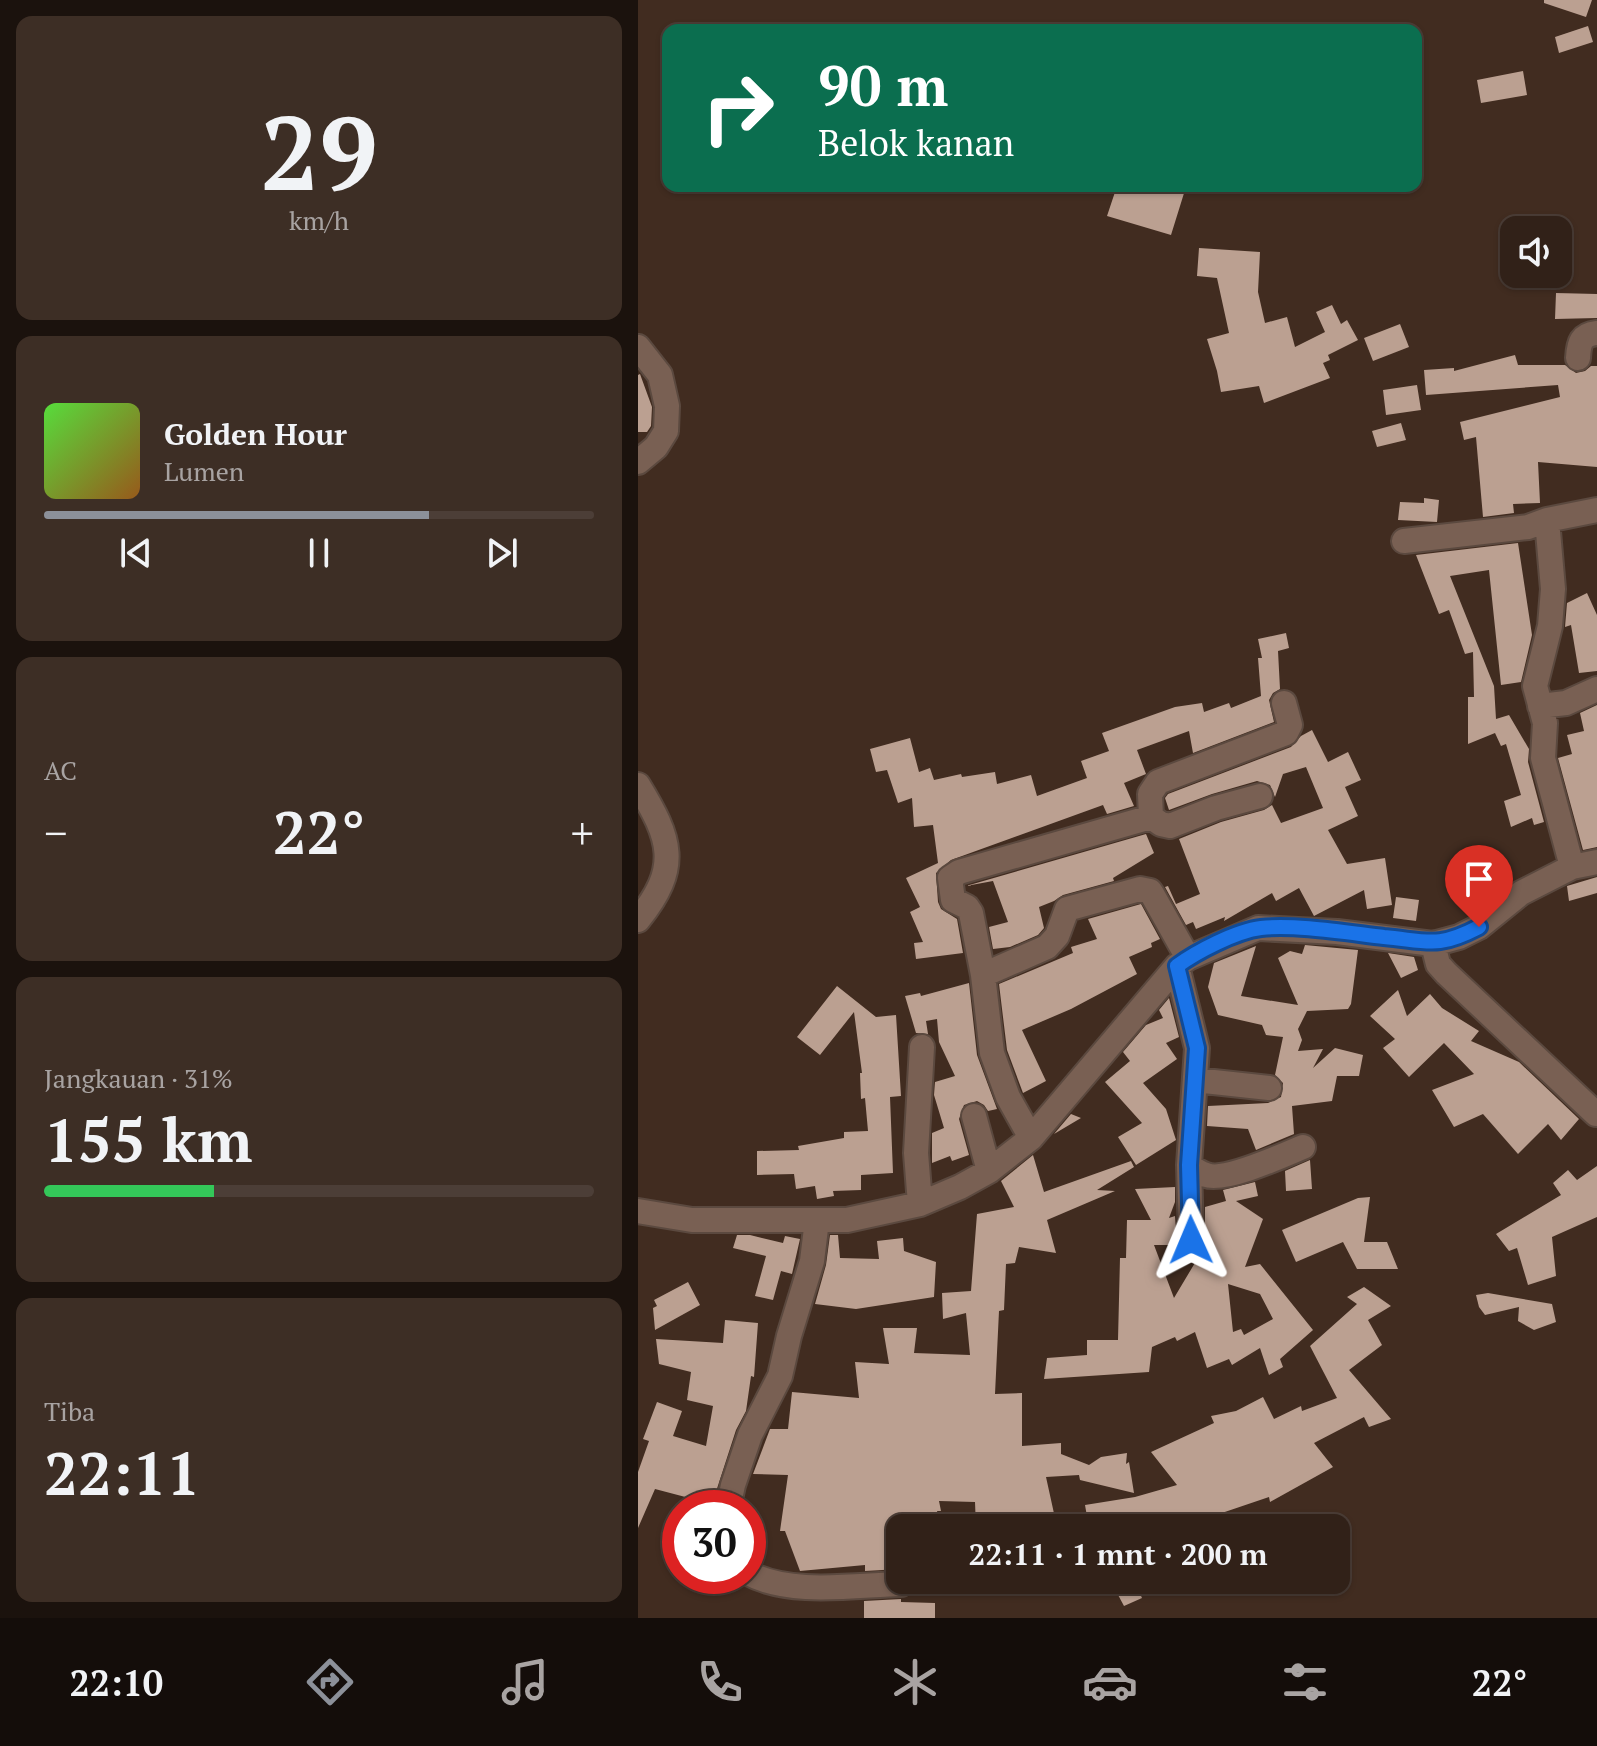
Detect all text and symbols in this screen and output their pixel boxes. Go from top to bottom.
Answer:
text: 90 m [818,48,948,122]
icon: right [686,56,790,160]
text: 29 [260,82,378,220]
text: Belok kanan [818,119,1014,166]
text: km/h [289,203,349,237]
map controls [1500,216,1572,288]
button: sound [1500,216,1572,288]
text: Golden Hour [164,414,347,454]
text: Lumen [164,454,244,488]
icon: previous [114,531,158,575]
icon: pause [297,531,341,575]
icon: next [480,531,524,575]
text: AC [44,753,77,787]
text: 22° [273,792,365,871]
text: − [44,803,67,862]
text: + [571,803,594,862]
pin [1445,845,1513,927]
icon: arrive [1457,857,1501,901]
text: Jangkauan · 31% [44,1061,233,1095]
text: 155 km [44,1100,252,1179]
position arrow [1149,1198,1233,1282]
text: Tiba [44,1394,95,1428]
text: 22:11 [44,1433,200,1512]
speed limit sign: 30 [662,1490,766,1594]
text: 22:11 · 1 mnt · 200 m [969,1534,1267,1574]
icon: directions [302,1654,358,1710]
icon: music [497,1654,553,1710]
icon: phone [692,1654,748,1710]
icon: climate [887,1654,943,1710]
icon: car [1082,1654,1138,1710]
icon: filters [1277,1654,1333,1710]
text: 22:10 [69,1659,163,1706]
text: 22° [1472,1659,1527,1706]

